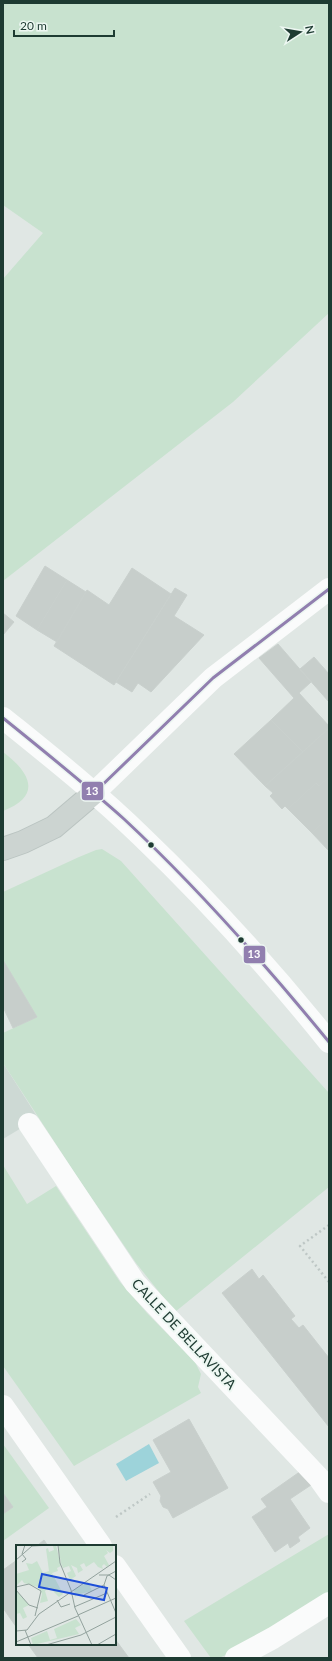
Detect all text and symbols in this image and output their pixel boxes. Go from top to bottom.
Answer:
scale bar [14,12,114,38]
north arrow [280,12,320,52]
text: 20 m [20,18,47,33]
text: N [303,24,318,35]
line badge: 13 [81,781,104,801]
text: 13 [86,784,98,797]
unlabelled marker [146,840,156,850]
unlabelled marker [236,935,246,945]
line badge: 13 [243,945,266,964]
text: 13 [248,947,260,960]
street label: CALLE DE BELLAVISTA [129,1275,240,1393]
inset map [16,1545,116,1645]

